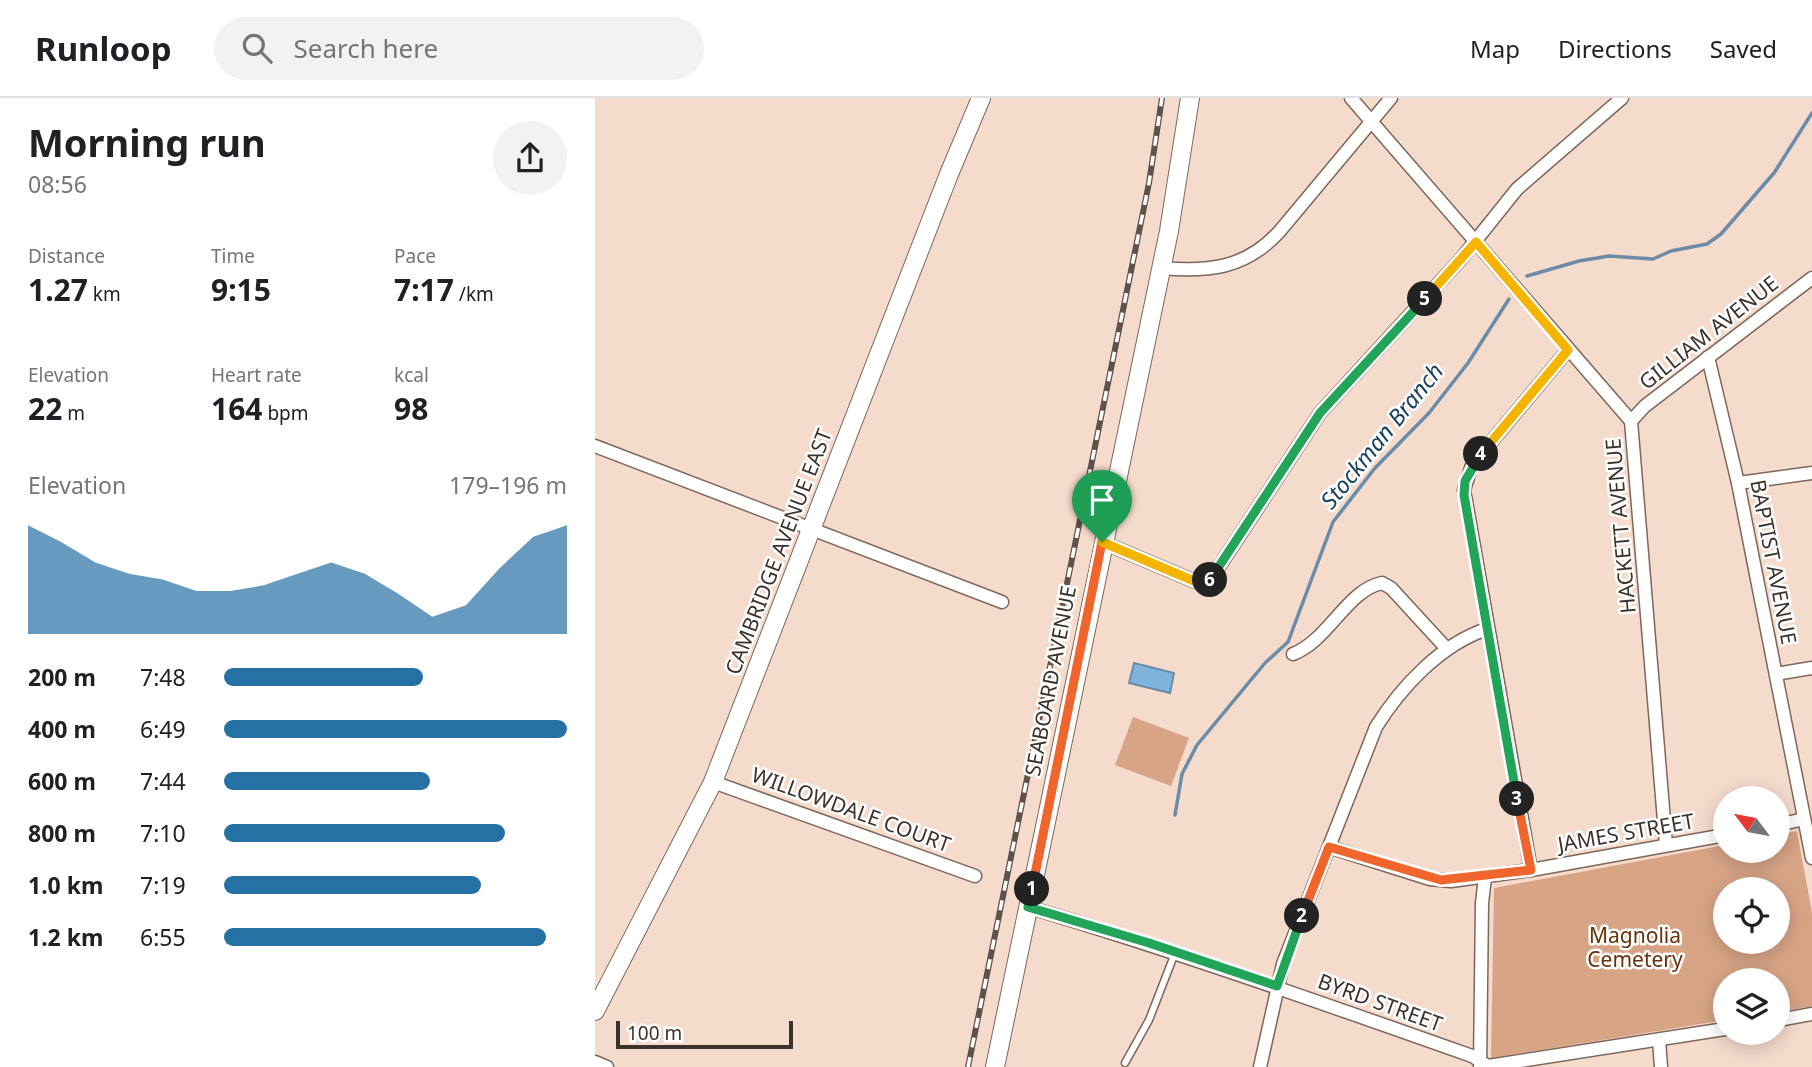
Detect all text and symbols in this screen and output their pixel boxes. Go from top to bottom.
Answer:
search box [214,17,704,80]
text: Runloop [35,26,172,71]
icon: search [238,29,276,67]
text: Search here [294,30,438,66]
text: Map [1470,32,1520,65]
text: Directions [1558,32,1672,65]
text: Saved [1710,32,1777,65]
text: Morning run [28,116,266,168]
button: share [493,121,567,195]
text: 08:56 [28,168,87,200]
text: Distance [28,243,105,269]
text: Time [211,243,255,269]
text: Pace [394,243,436,269]
text: 1.27 [28,269,88,310]
text: 9:15 [211,269,271,310]
text: 7:17 [394,269,454,310]
street label: GILLIAM AVENUE [1633,269,1784,395]
text: km [88,281,121,307]
text: /km [454,281,494,307]
pin: 5 [1407,282,1443,316]
text: 5 [1419,285,1430,311]
water label: Stockman Branch [1312,356,1450,515]
text: Elevation [28,362,109,388]
text: Heart rate [211,362,302,388]
text: kcal [394,362,429,388]
text: 22 [28,388,62,429]
text: 164 [211,388,262,429]
text: 98 [394,388,428,429]
text: m [62,400,85,426]
text: bpm [262,400,309,426]
street label: CAMBRIDGE AVENUE EAST [718,425,838,678]
pin: 4 [1463,436,1498,472]
street label: HACKETT AVENUE [1598,437,1642,615]
text: 4 [1475,440,1486,466]
text: Elevation [28,469,126,501]
text: 179–196 m [449,469,567,501]
pin [1072,470,1132,542]
street label: BAPTIST AVENUE [1744,477,1804,646]
icon: arrive [1083,481,1121,519]
pin: 6 [1193,562,1227,598]
text: 6 [1204,566,1215,592]
street label: SEABOARD AVENUE [1018,583,1082,778]
text: 200 m [28,661,96,693]
text: 7:48 [140,661,186,693]
text: 400 m [28,713,96,745]
text: 6:49 [140,713,186,745]
street label: WILLOWDALE COURT [748,760,955,858]
text: 600 m [28,765,96,797]
text: 7:44 [140,765,186,797]
pin: 3 [1499,782,1535,816]
text: 3 [1511,785,1522,811]
north arrow [1713,786,1790,863]
map controls [1713,786,1790,1045]
street label: JAMES STREET [1553,806,1697,858]
text: 800 m [28,817,96,849]
text: 7:10 [140,817,186,849]
text: 1.0 km [28,869,103,901]
text: 7:19 [140,869,186,901]
pin: 1 [1015,872,1049,906]
text: 1 [1026,875,1037,901]
button: locate [1713,877,1790,954]
pin: 2 [1285,898,1319,934]
text: 2 [1296,902,1307,928]
text: 1.2 km [28,921,103,953]
text: 6:55 [140,921,186,953]
park label: Magnolia Cemetery [1587,921,1683,973]
street label: BYRD STREET [1314,967,1447,1038]
button: layers [1713,968,1790,1045]
scale bar [616,1018,793,1050]
text: 100 m [627,1020,682,1046]

